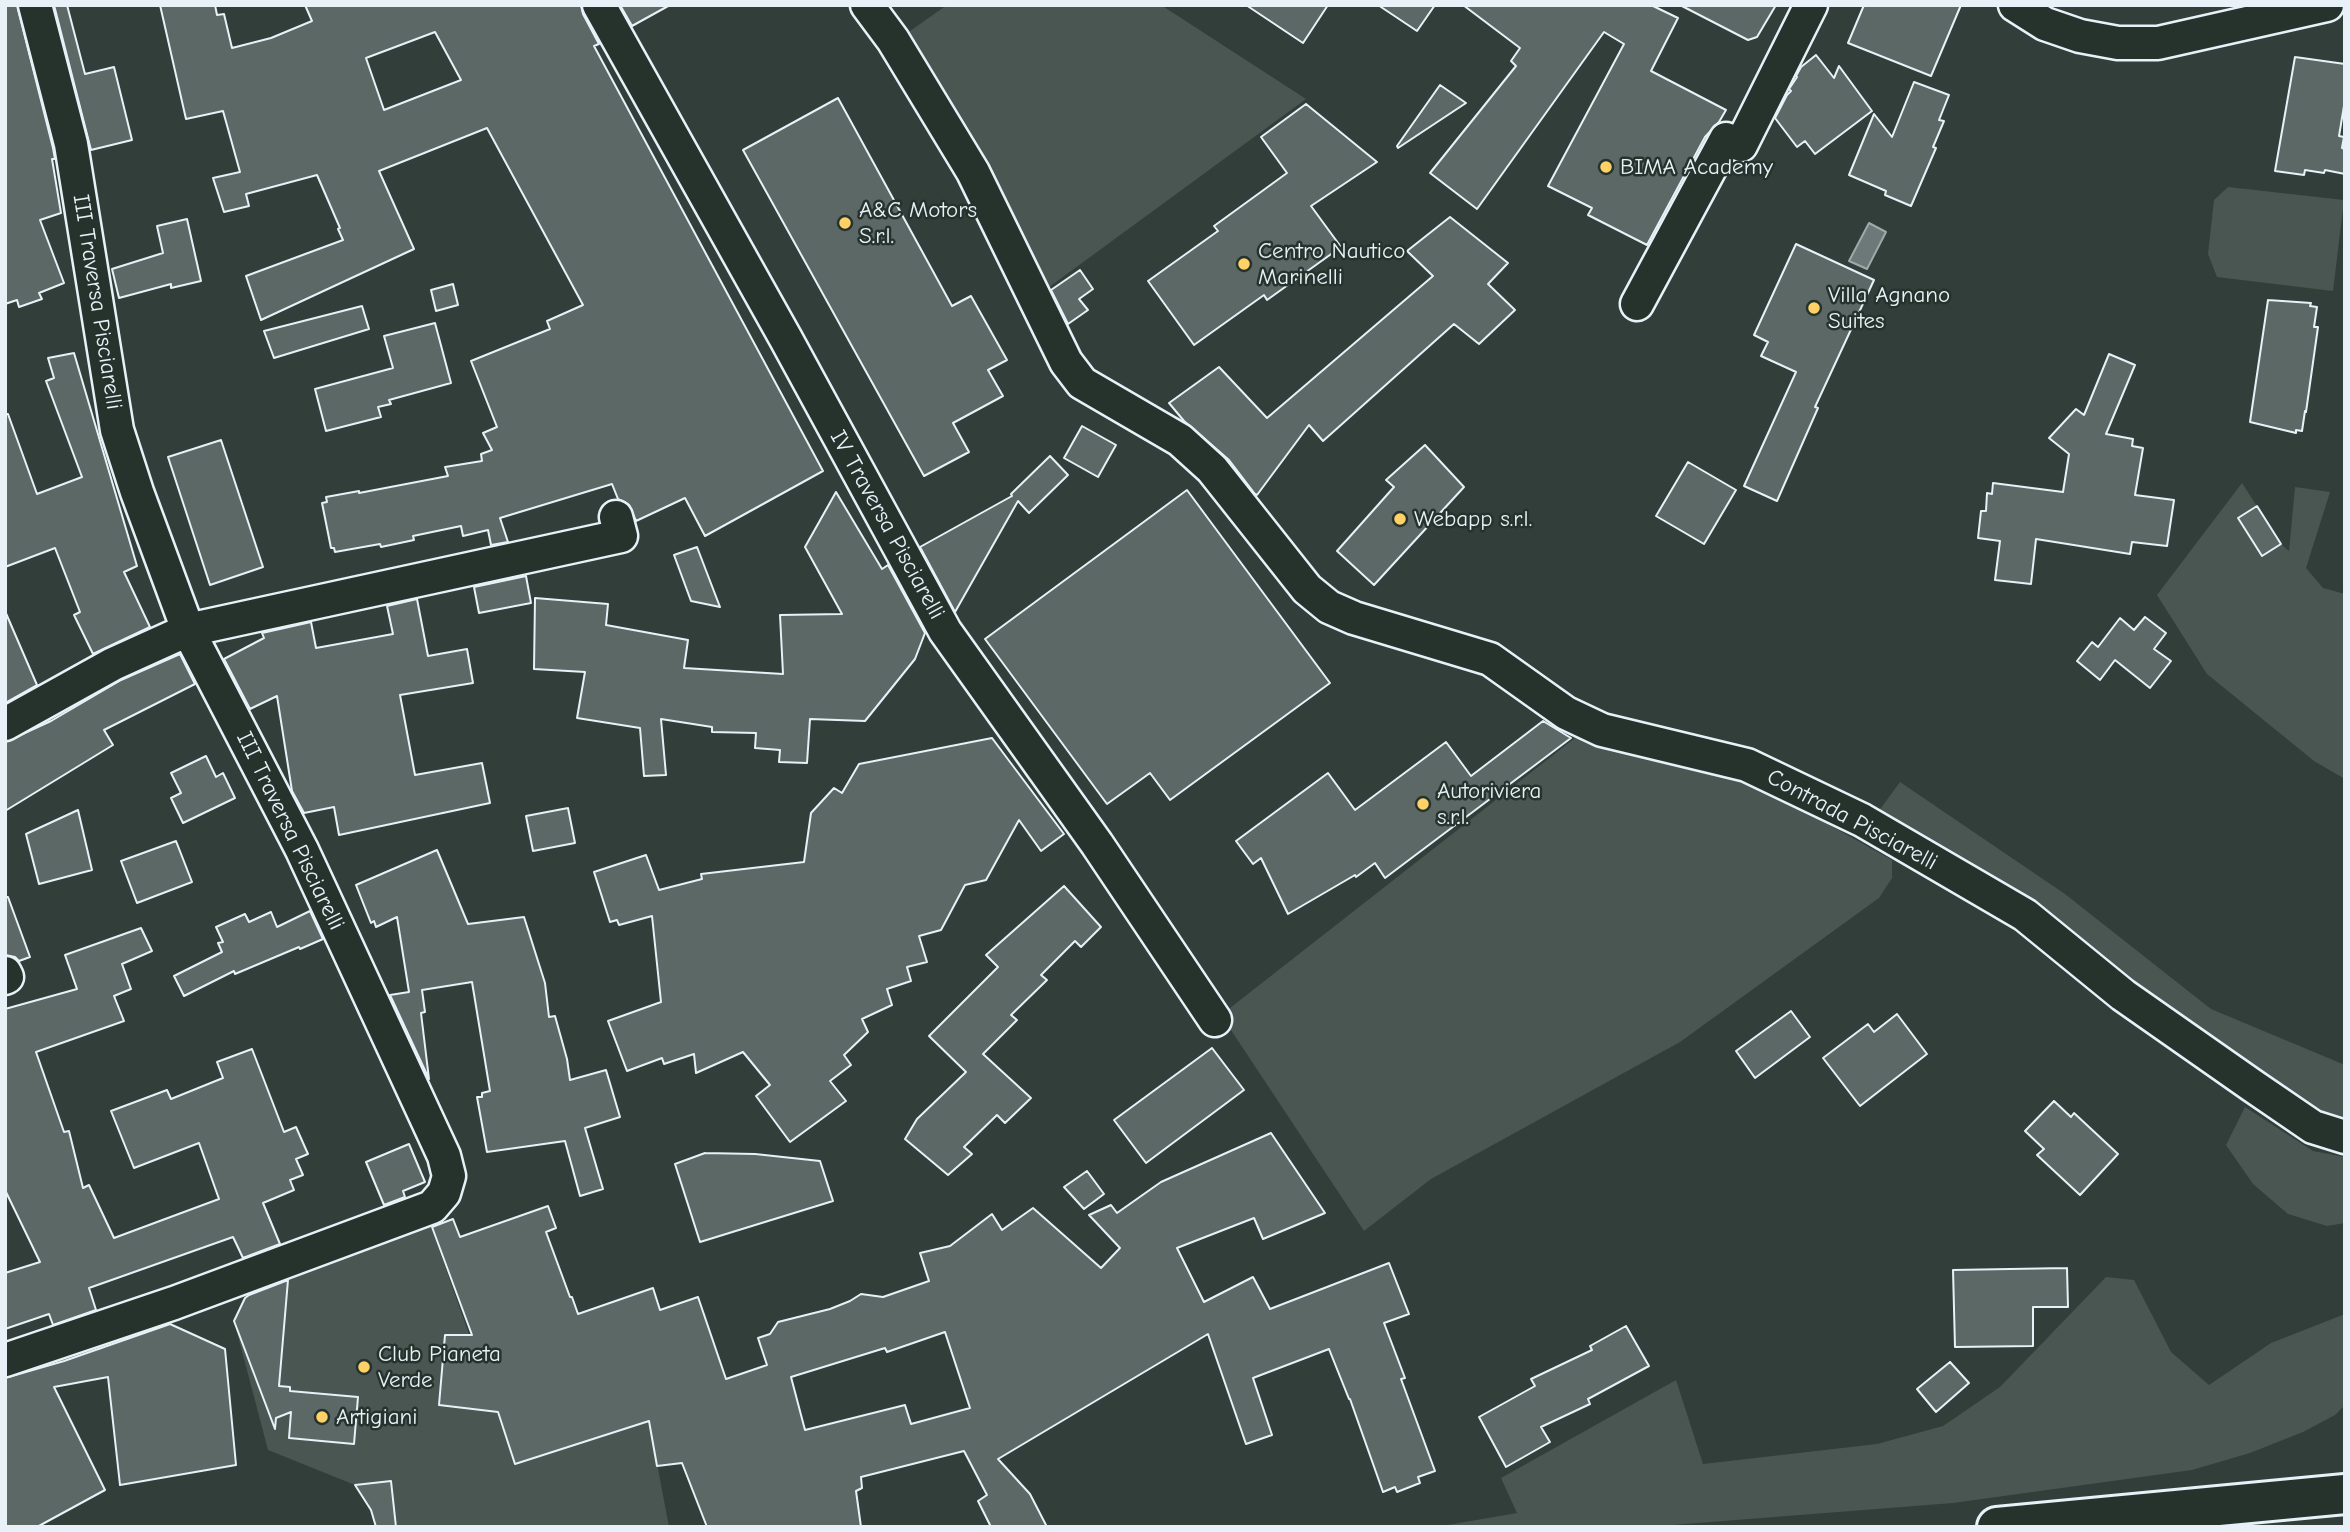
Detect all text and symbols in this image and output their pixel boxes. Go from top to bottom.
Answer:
place label: BIMA Academy [1620,153,1773,181]
marker: BIMA Academy [1598,159,1614,175]
street label: III Traversa Pisciarelli [66,192,128,412]
place label: A&C Motors S.r.l. [859,196,977,250]
marker: A&C Motors S.r.l. [837,215,853,231]
place label: Centro Nautico Marinelli [1258,237,1405,291]
marker: Centro Nautico Marinelli [1236,256,1252,272]
place label: Villa Agnano Suites [1828,281,1950,335]
marker: Villa Agnano Suites [1806,300,1822,316]
street label: IV Traversa Pisciarelli [824,426,950,624]
place label: Webapp s.r.l. [1414,505,1532,533]
marker: Webapp s.r.l. [1392,511,1408,527]
street label: III Traversa Pisciarelli [230,727,350,935]
street label: Contrada Pisciarelli [1762,763,1942,877]
place label: Autoriviera s.r.l. [1437,777,1541,831]
marker: Autoriviera s.r.l. [1415,796,1431,812]
place label: Club Pianeta Verde [378,1340,501,1394]
marker: Club Pianeta Verde [356,1359,372,1375]
place label: Artigiani [336,1403,418,1431]
marker: Artigiani [314,1409,330,1425]

